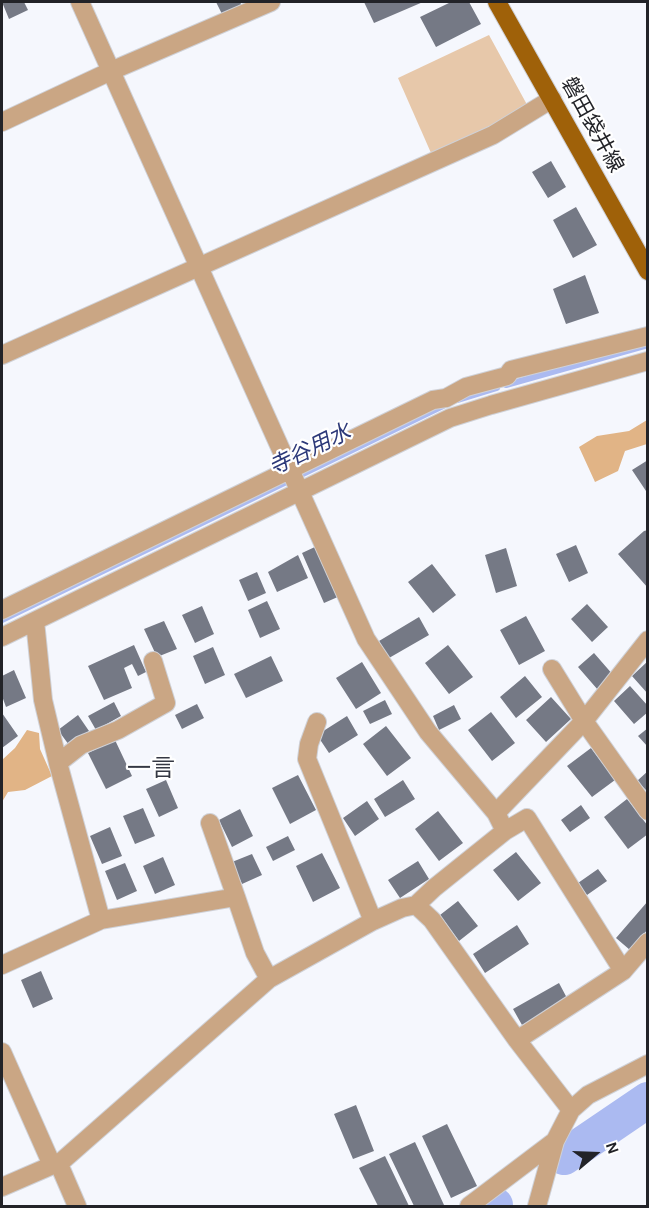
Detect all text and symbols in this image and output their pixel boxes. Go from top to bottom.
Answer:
street label: 磐田袋井線 [556,73,628,177]
water label: 寺谷用水 [265,419,355,481]
district label: 一言 [127,755,175,783]
north arrow [565,1124,625,1184]
text: N [602,1139,623,1156]

